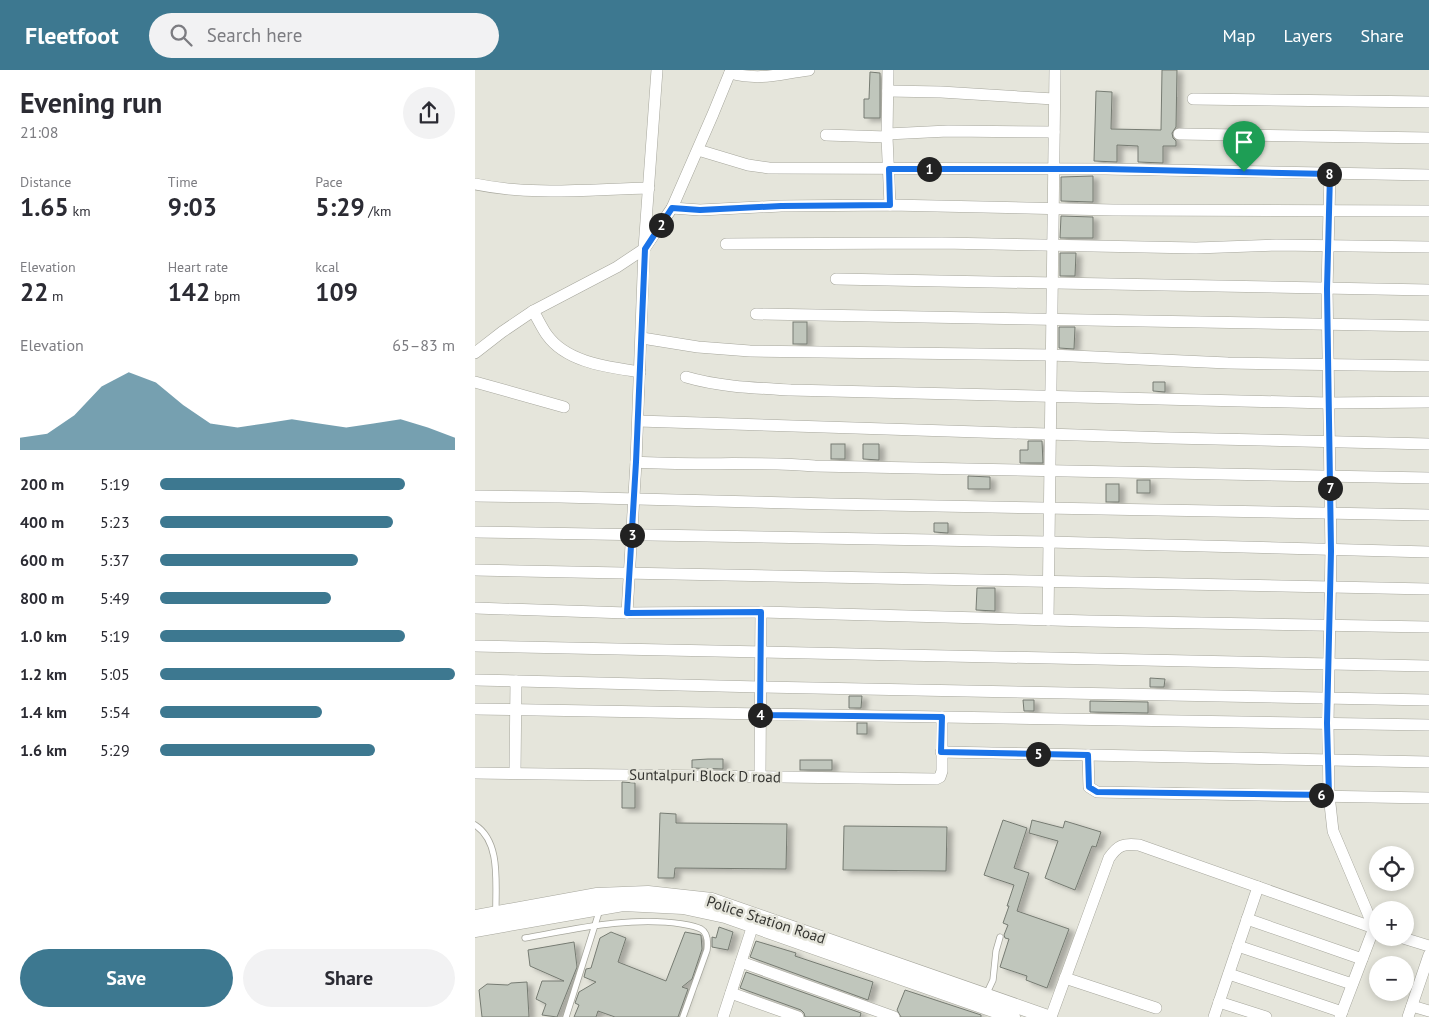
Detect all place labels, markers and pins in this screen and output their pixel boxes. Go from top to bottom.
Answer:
pin [1223,121,1265,172]
pin: 1 [917,156,941,182]
pin: 8 [1317,162,1341,186]
pin: 2 [649,212,673,238]
pin: 7 [1317,476,1343,500]
pin: 3 [619,522,645,548]
pin: 4 [747,702,773,728]
pin: 5 [1025,742,1051,766]
pin: 6 [1309,782,1333,808]

